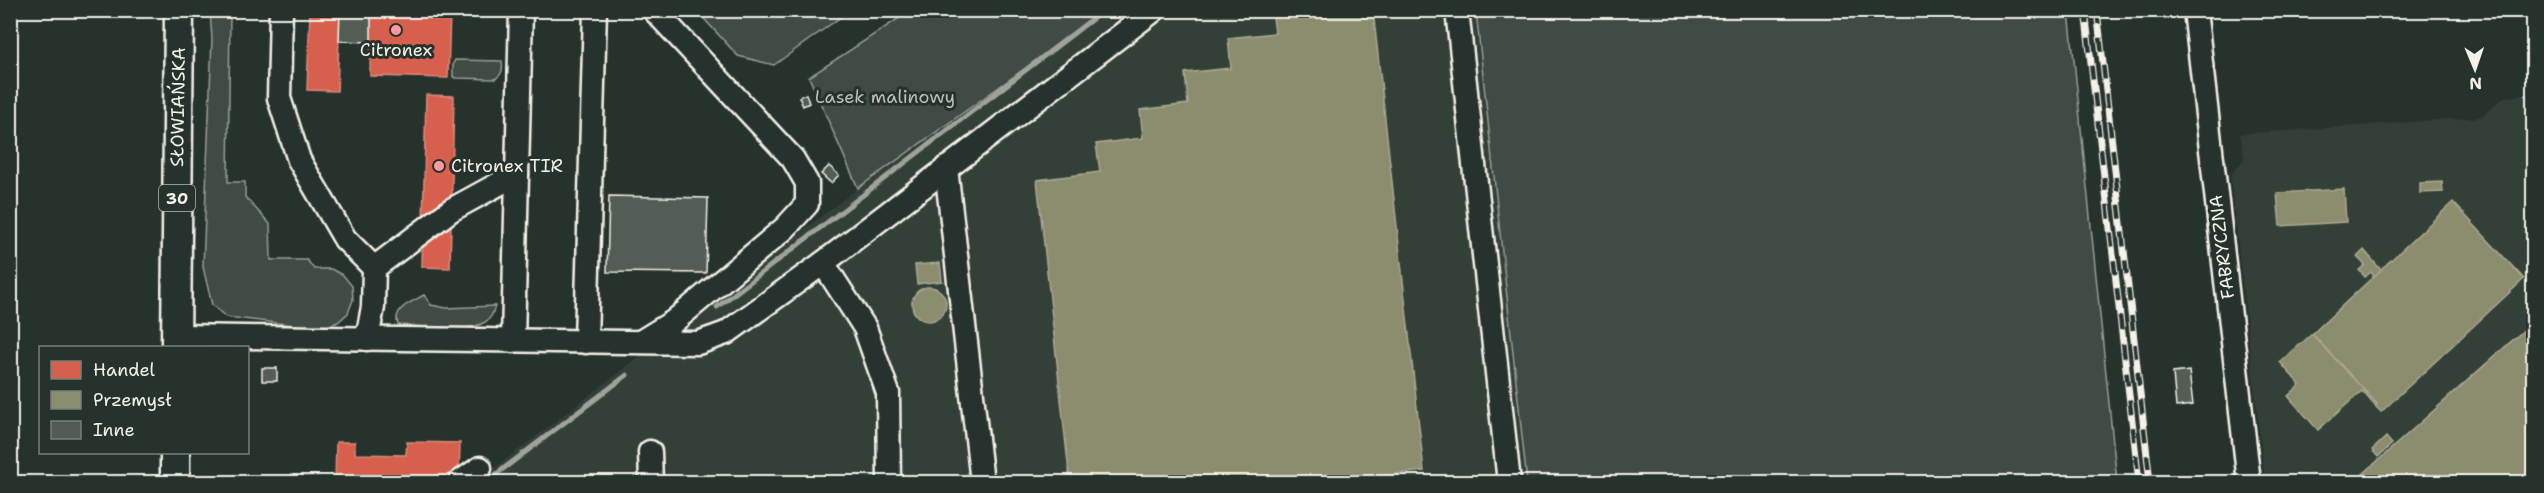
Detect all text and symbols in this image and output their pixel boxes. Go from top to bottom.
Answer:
marker: Citronex [389,23,403,37]
place label: Citronex [360,38,432,62]
north arrow [2445,39,2505,99]
street label: SŁOWIAŃSKA [165,47,191,167]
text: N [2469,73,2482,94]
park label: Lasek malinowy [815,85,955,109]
place label: Citronex TIR [451,154,563,178]
marker: Citronex TIR [432,159,446,173]
road number: 30 [159,185,195,211]
street label: FABRYCZNA [2204,194,2240,300]
legend [39,346,249,454]
text: Handel [93,358,155,382]
text: Przemysł [93,388,172,412]
text: Inne [93,418,135,442]

